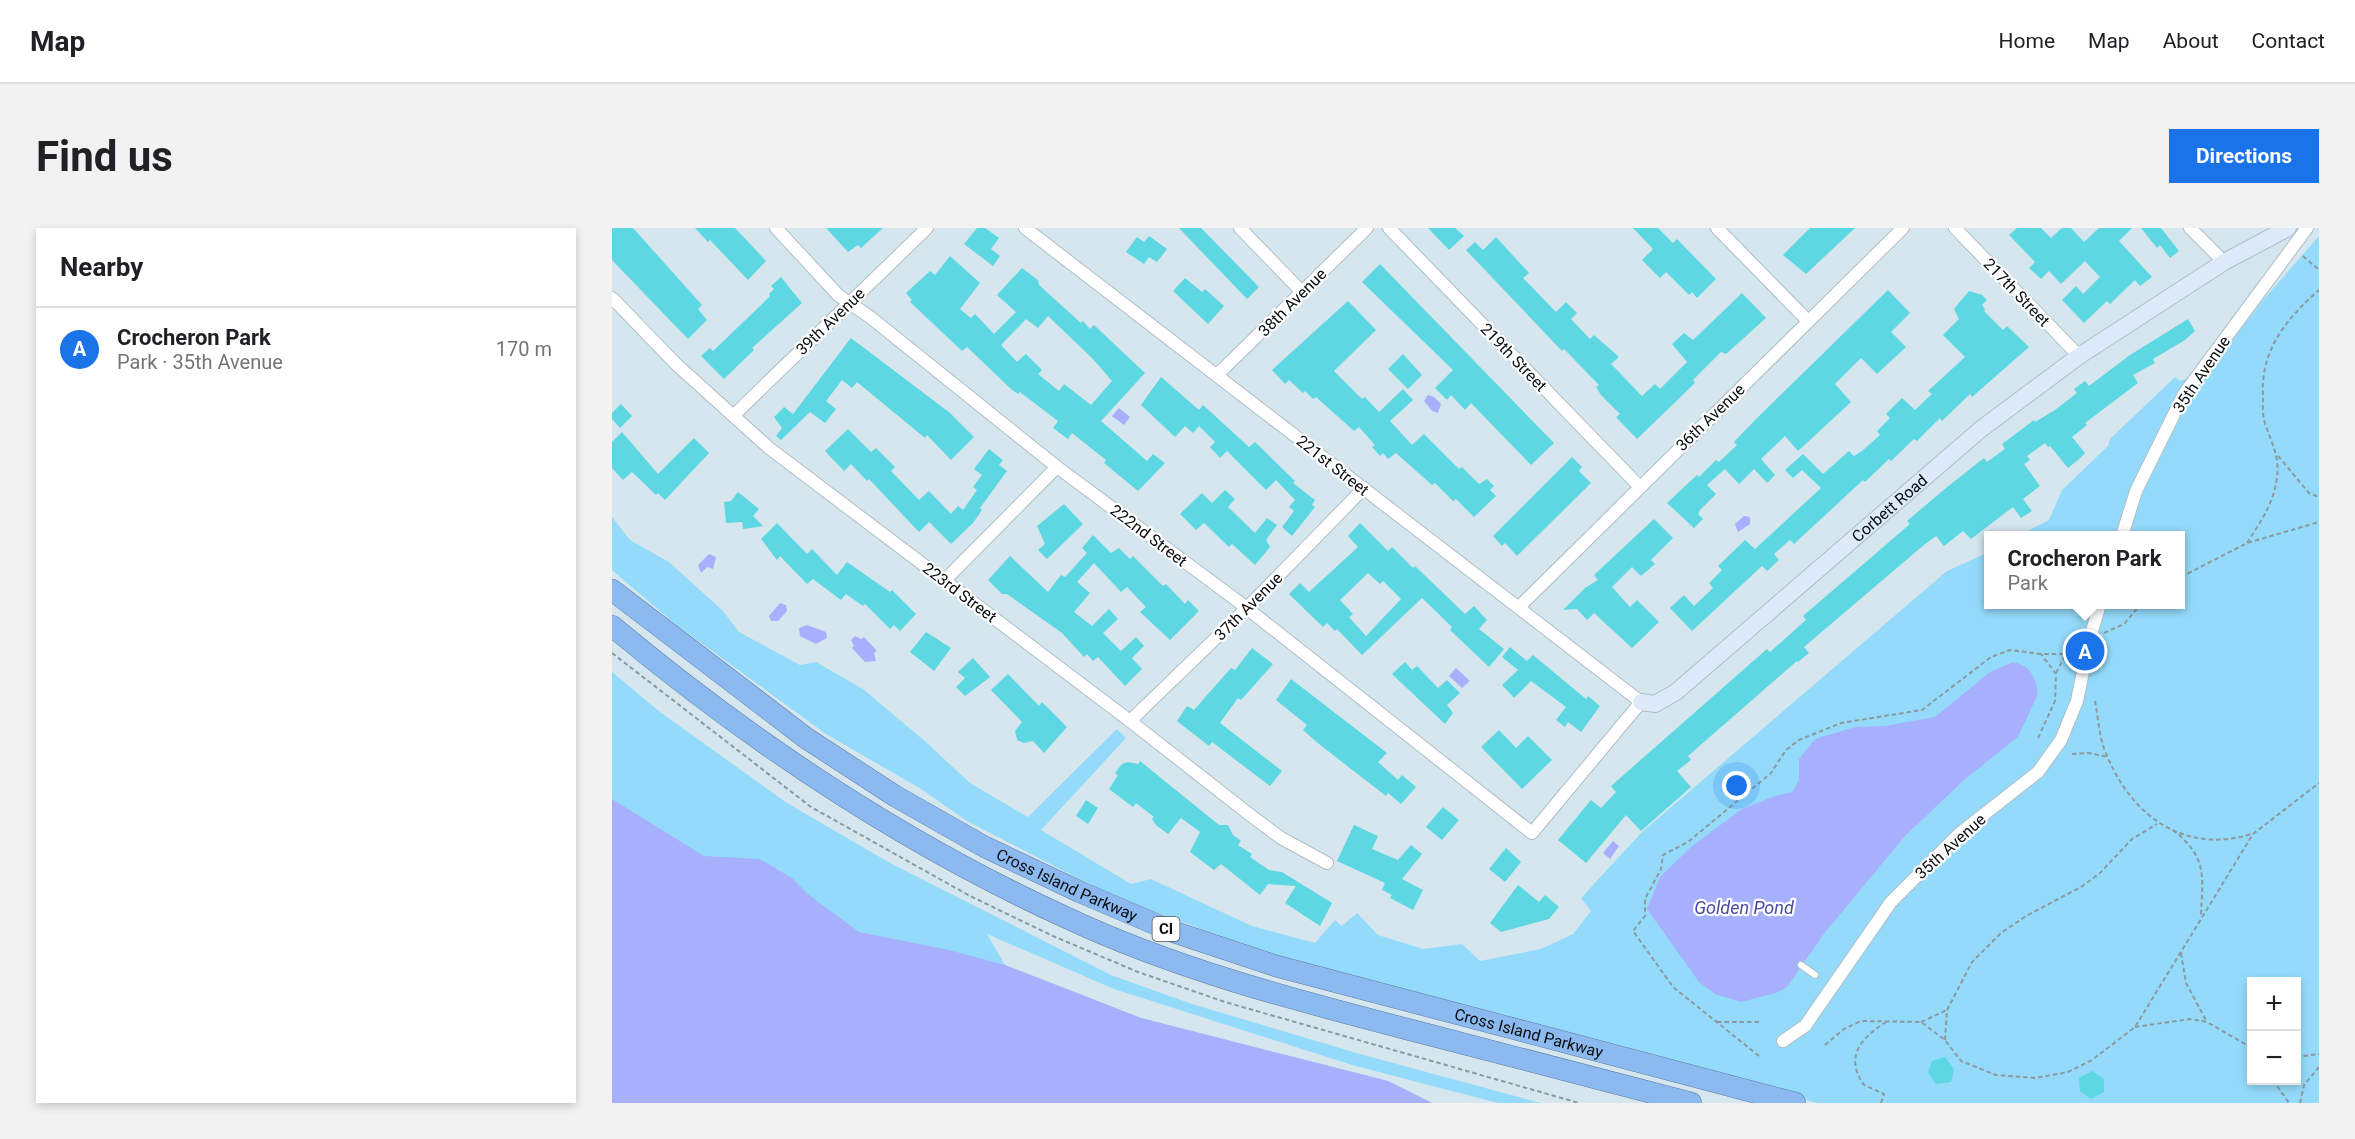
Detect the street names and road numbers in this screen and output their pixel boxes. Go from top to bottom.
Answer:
street label: 217th Street [1980,254,2054,330]
street label: 38th Avenue [1254,264,1330,340]
street label: 39th Avenue [792,284,869,359]
street label: 219th Street [1477,319,1551,395]
street label: 35th Avenue [2169,332,2234,416]
street label: 36th Avenue [1672,380,1749,455]
street label: 221st Street [1293,431,1373,500]
street label: Corbett Road [1848,471,1931,546]
street label: 222nd Street [1107,500,1191,570]
street label: 223rd Street [919,558,1000,626]
street label: 37th Avenue [1210,568,1286,644]
street label: 35th Avenue [1911,810,1990,883]
street label: Cross Island Parkway [993,845,1141,925]
road number: CI [1152,917,1180,941]
street label: Cross Island Parkway [1452,1005,1605,1062]

